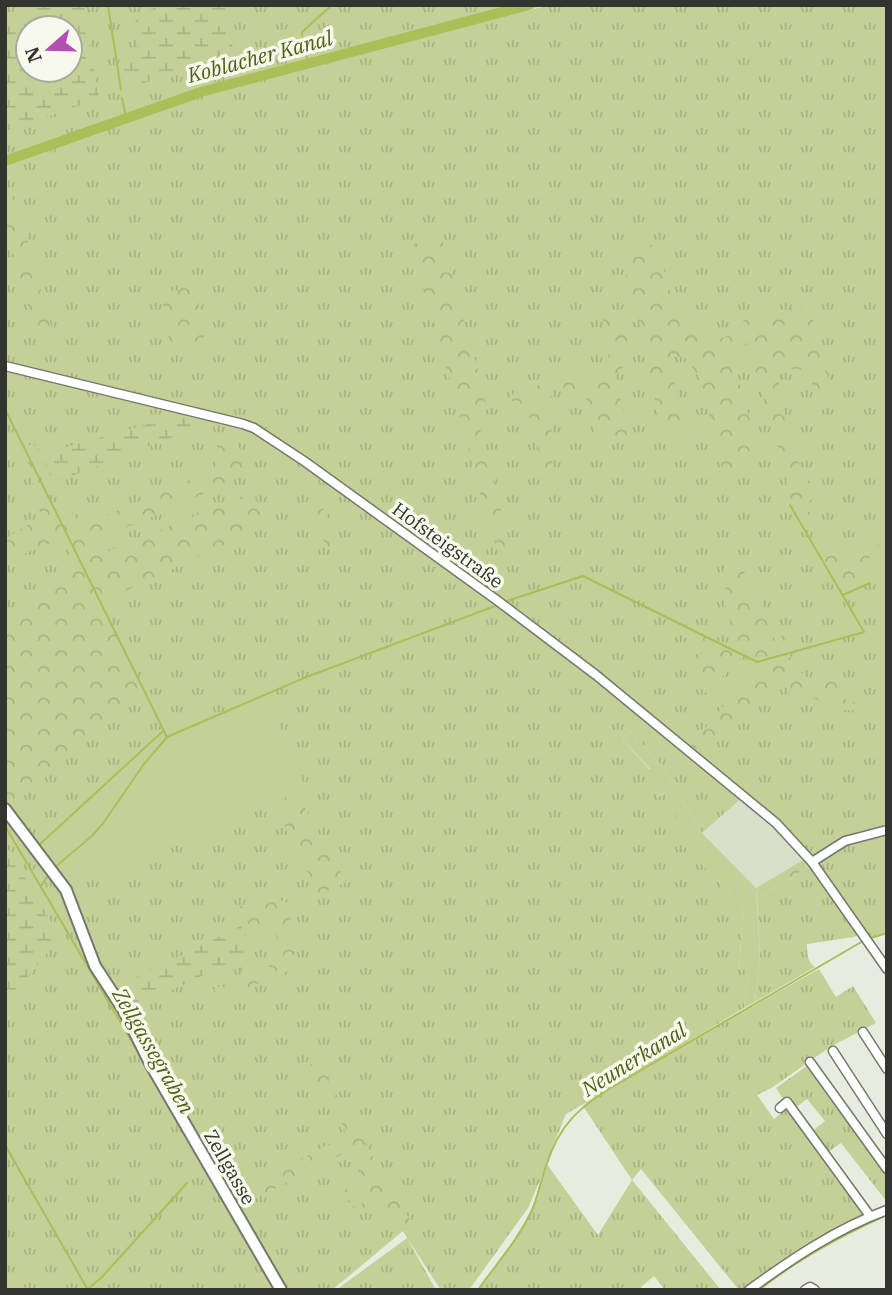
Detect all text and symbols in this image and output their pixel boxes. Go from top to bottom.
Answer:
north arrow [14,14,84,84]
water label: Koblacher Kanal [183,23,336,89]
text: N [19,44,47,66]
street label: Hofsteigstraße [388,497,508,593]
water label: Zellgassegraben [106,982,201,1119]
water label: Neunerkanal [575,1015,692,1103]
street label: Zellgasse [199,1125,261,1209]

